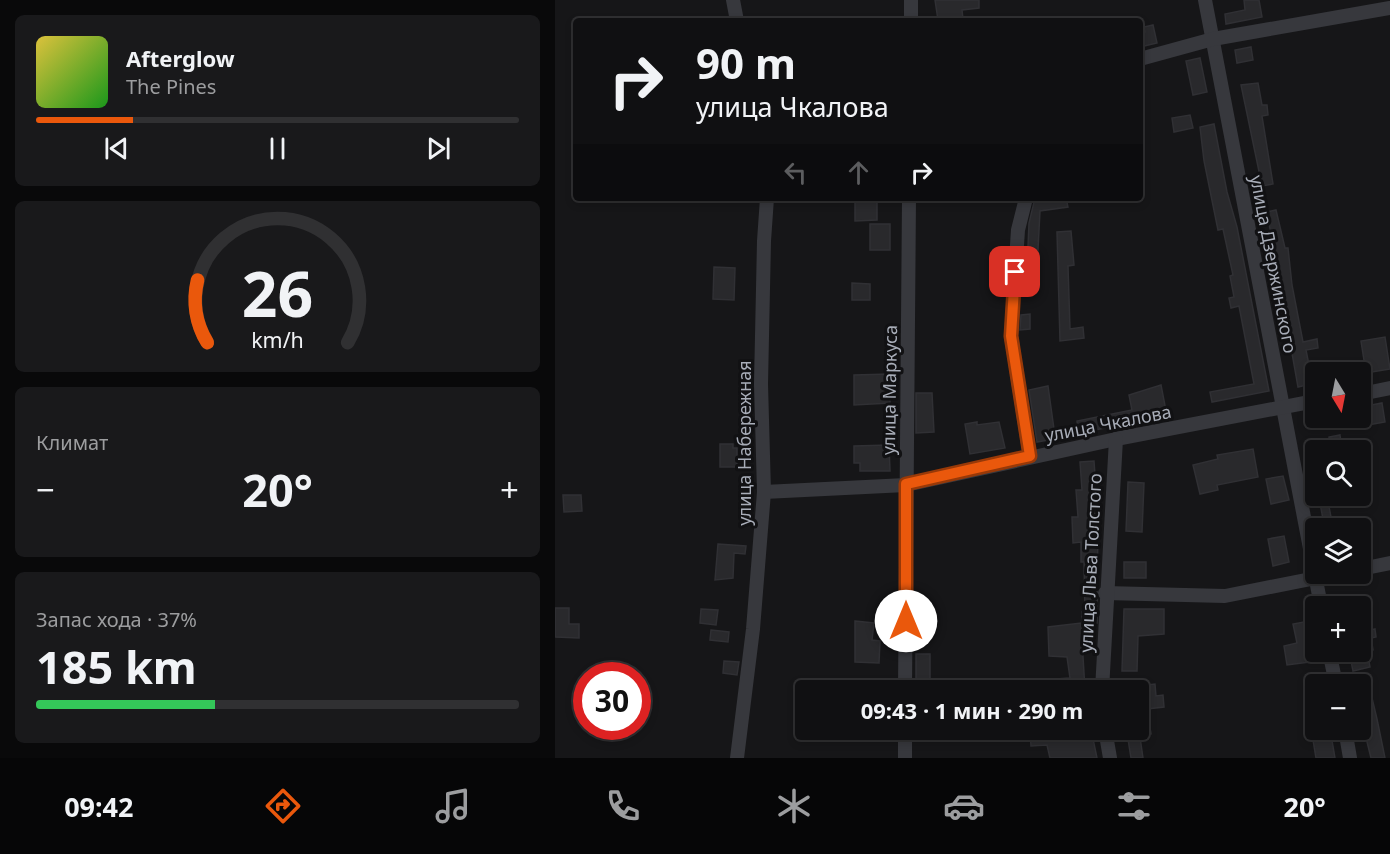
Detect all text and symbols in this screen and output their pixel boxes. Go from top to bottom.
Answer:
text: 90 m [696,34,796,91]
icon: right [597,42,675,120]
text: Afterglow [126,43,235,73]
text: The Pines [126,73,216,100]
text: улица Чкалова [696,88,889,125]
icon: previous [100,132,133,165]
icon: pause [261,132,294,165]
icon: next [422,132,455,165]
icon: left [779,156,812,189]
icon: ahead [842,156,875,189]
icon: right [905,156,938,189]
street label: улица Дзержинского [1245,173,1303,355]
pin [989,246,1040,297]
text: 26 [242,250,313,335]
icon: arrive [998,255,1031,288]
street label: улица Маркуса [876,325,902,455]
text: km/h [251,326,304,355]
street label: улица Набережная [732,360,756,526]
north arrow [1305,362,1371,428]
map controls [1305,362,1371,740]
street label: улица Чкалова [1043,399,1173,447]
text: Климат [36,429,108,456]
button: search [1305,440,1371,506]
text: 20° [242,459,313,520]
text: − [36,467,55,512]
text: + [500,467,519,512]
street label: улица Льва Толстого [1073,473,1107,653]
button: layers [1305,518,1371,584]
position arrow [874,589,938,653]
button: + [1305,596,1371,662]
text: Запас хода · 37% [36,606,197,633]
text: 185 km [36,636,197,697]
speed limit sign: 30 [573,662,651,740]
button: − [1305,674,1371,740]
text: 09:43 · 1 мин · 290 m [861,695,1083,725]
icon: directions [262,785,304,827]
icon: music [432,785,474,827]
icon: phone [602,785,644,827]
icon: climate [773,785,815,827]
icon: car [943,785,985,827]
icon: filters [1113,785,1155,827]
text: 09:42 [64,788,134,825]
text: 20° [1283,788,1326,825]

